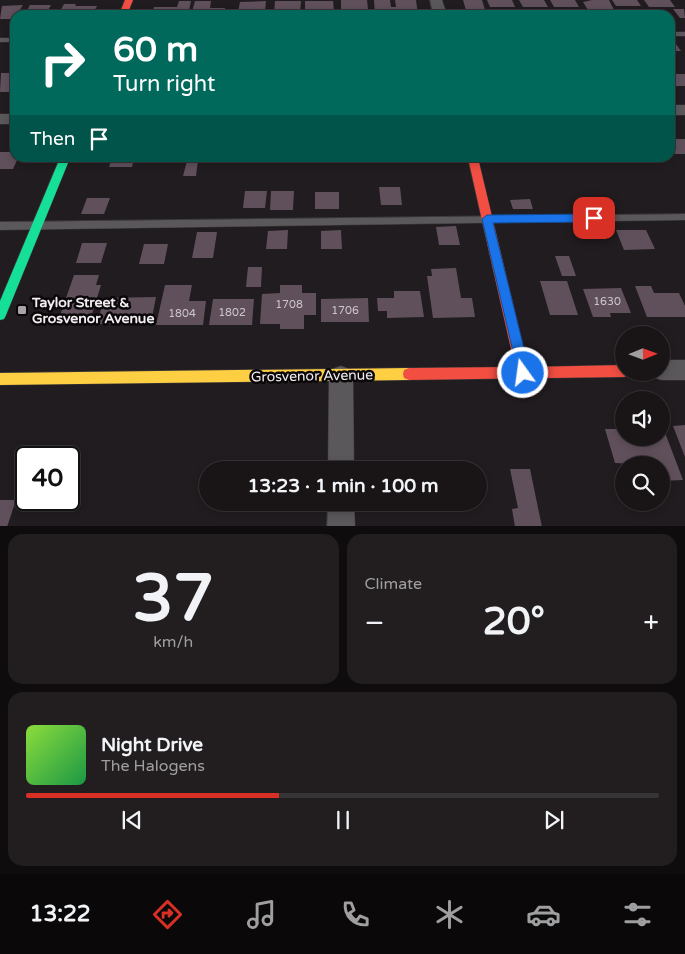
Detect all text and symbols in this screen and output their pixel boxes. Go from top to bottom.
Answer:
text: 60 m [113,29,198,71]
icon: right [30,30,95,95]
text: Turn right [113,71,215,97]
icon: arrive [85,125,113,153]
text: Then [30,128,75,150]
pin [573,197,615,239]
icon: arrive [580,204,608,232]
place label: Taylor Street & Grosvenor Avenue [31,294,154,327]
house number: 1630 [593,295,621,308]
house number: 1708 [275,298,303,311]
marker: Taylor Street & Grosvenor Avenue [16,304,28,316]
house number: 1706 [331,304,359,317]
house number: 1802 [218,306,246,319]
house number: 1804 [168,307,196,320]
north arrow [615,326,670,381]
map controls [615,326,670,511]
position arrow [496,346,548,398]
street label: Grosvenor Avenue [251,366,373,386]
button: sound [615,391,670,446]
speed limit sign: 40 [15,446,80,511]
button: search [615,456,670,511]
text: 13:23 · 1 min · 100 m [247,475,439,497]
text: 37 [132,560,214,639]
text: Climate [365,574,422,594]
text: 20° [483,599,545,645]
text: − [365,606,384,640]
text: + [643,606,659,640]
text: km/h [153,632,193,652]
text: Night Drive [101,734,203,756]
text: The Halogens [101,756,205,776]
icon: previous [118,806,146,834]
icon: pause [329,806,357,834]
icon: next [540,806,568,834]
icon: directions [150,897,185,932]
icon: music [244,897,279,932]
icon: phone [338,897,373,932]
icon: climate [432,897,467,932]
icon: car [526,897,561,932]
icon: filters [620,897,655,932]
text: 13:22 [30,901,91,927]

